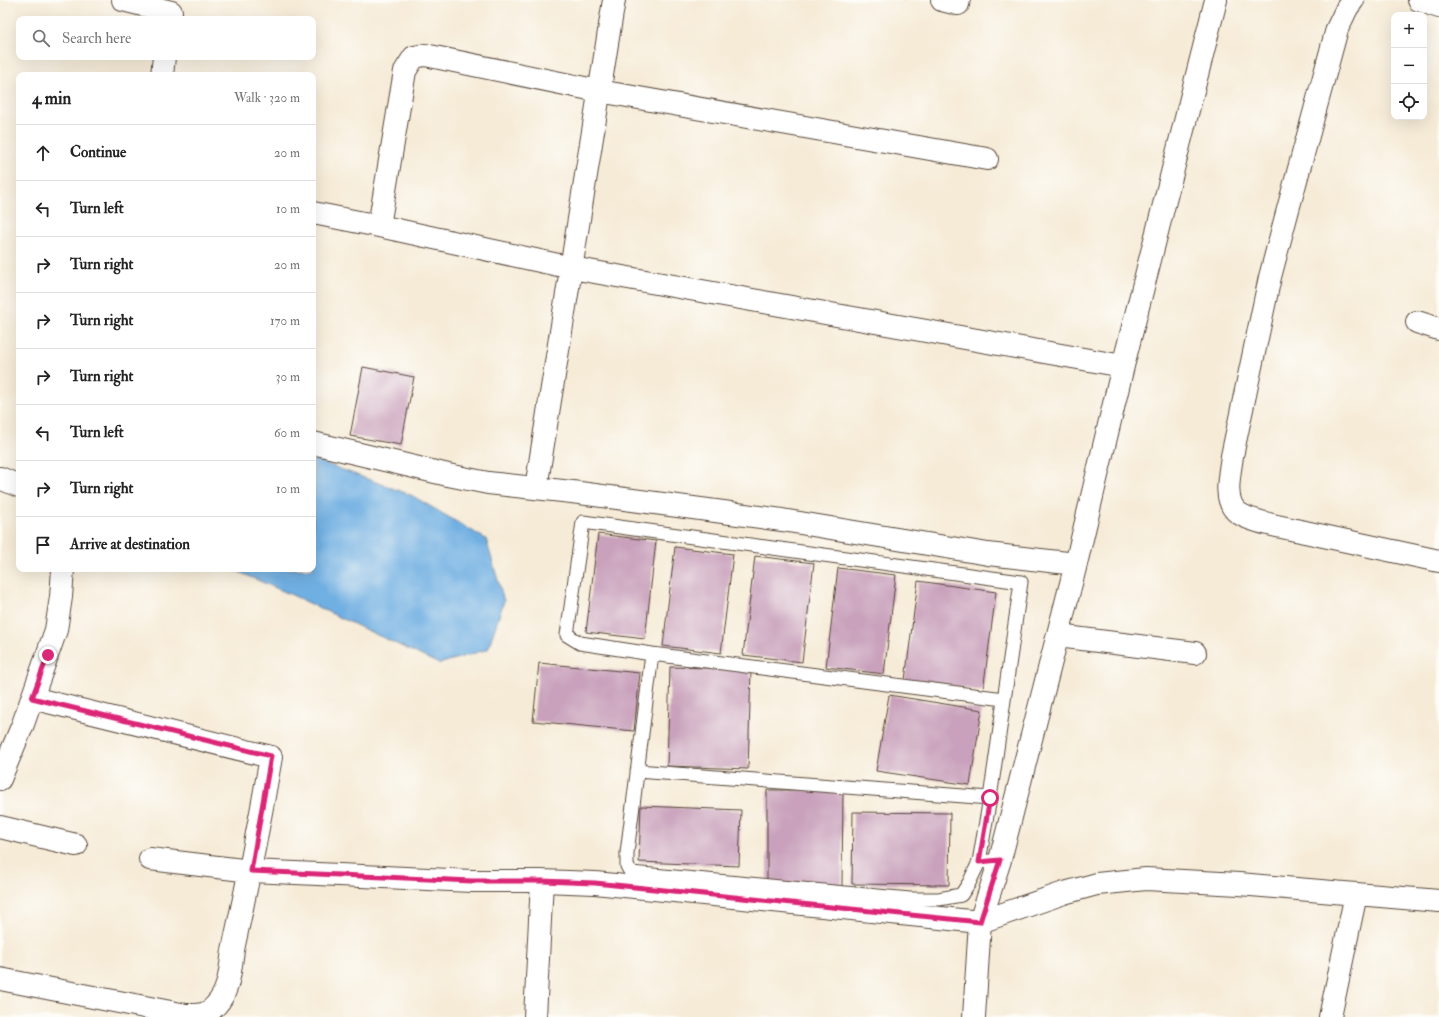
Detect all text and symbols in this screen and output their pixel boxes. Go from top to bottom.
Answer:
map controls [1391,12,1427,120]
button: + [1391,12,1427,48]
search box [16,16,316,60]
icon: search [30,27,52,49]
text: Search here [62,29,131,48]
button: − [1391,48,1427,84]
button: locate [1391,84,1427,120]
text: 4 min [32,88,71,109]
text: Walk · 320 m [234,90,300,106]
icon: ahead [32,142,54,164]
text: Continue [70,143,126,162]
text: 20 m [274,145,300,161]
icon: left [32,198,54,220]
text: Turn left [70,199,124,218]
text: 10 m [276,201,300,217]
icon: right [32,254,54,276]
text: Turn right [70,255,133,274]
text: 20 m [274,257,300,273]
icon: right [32,310,54,332]
text: Turn right [70,311,133,330]
text: 170 m [270,313,300,329]
icon: right [32,366,54,388]
text: Turn right [70,367,133,386]
text: 30 m [276,369,300,385]
icon: left [32,422,54,444]
text: Turn left [70,423,124,442]
text: 60 m [274,425,300,441]
icon: right [32,478,54,500]
text: Turn right [70,479,133,498]
text: 10 m [276,481,300,497]
icon: arrive [32,534,54,556]
text: Arrive at destination [70,535,190,554]
route end [39,646,57,664]
route start [981,789,999,807]

